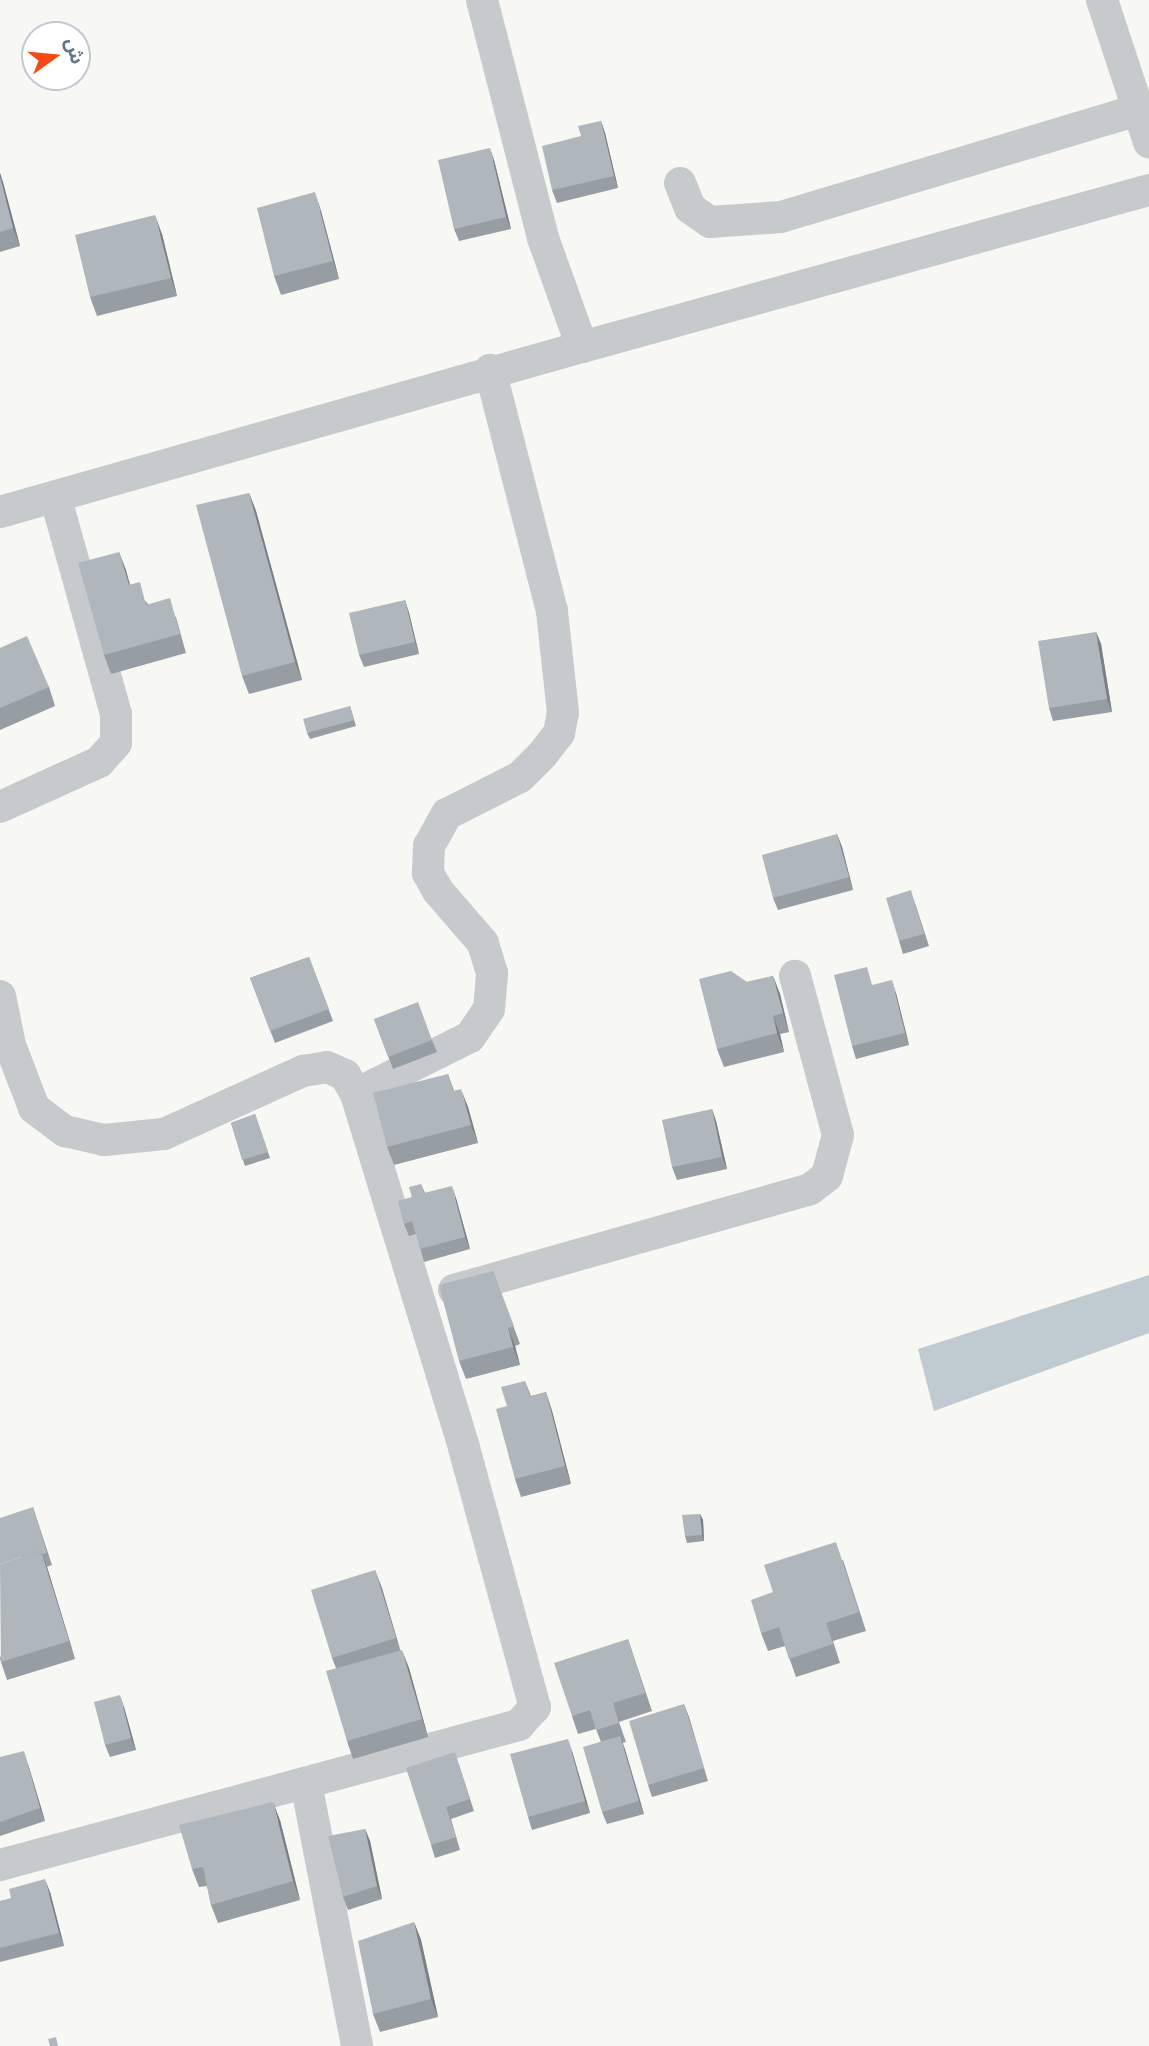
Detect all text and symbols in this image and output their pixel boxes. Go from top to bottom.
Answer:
north arrow [21,21,91,91]
text: ش [60,36,88,67]

